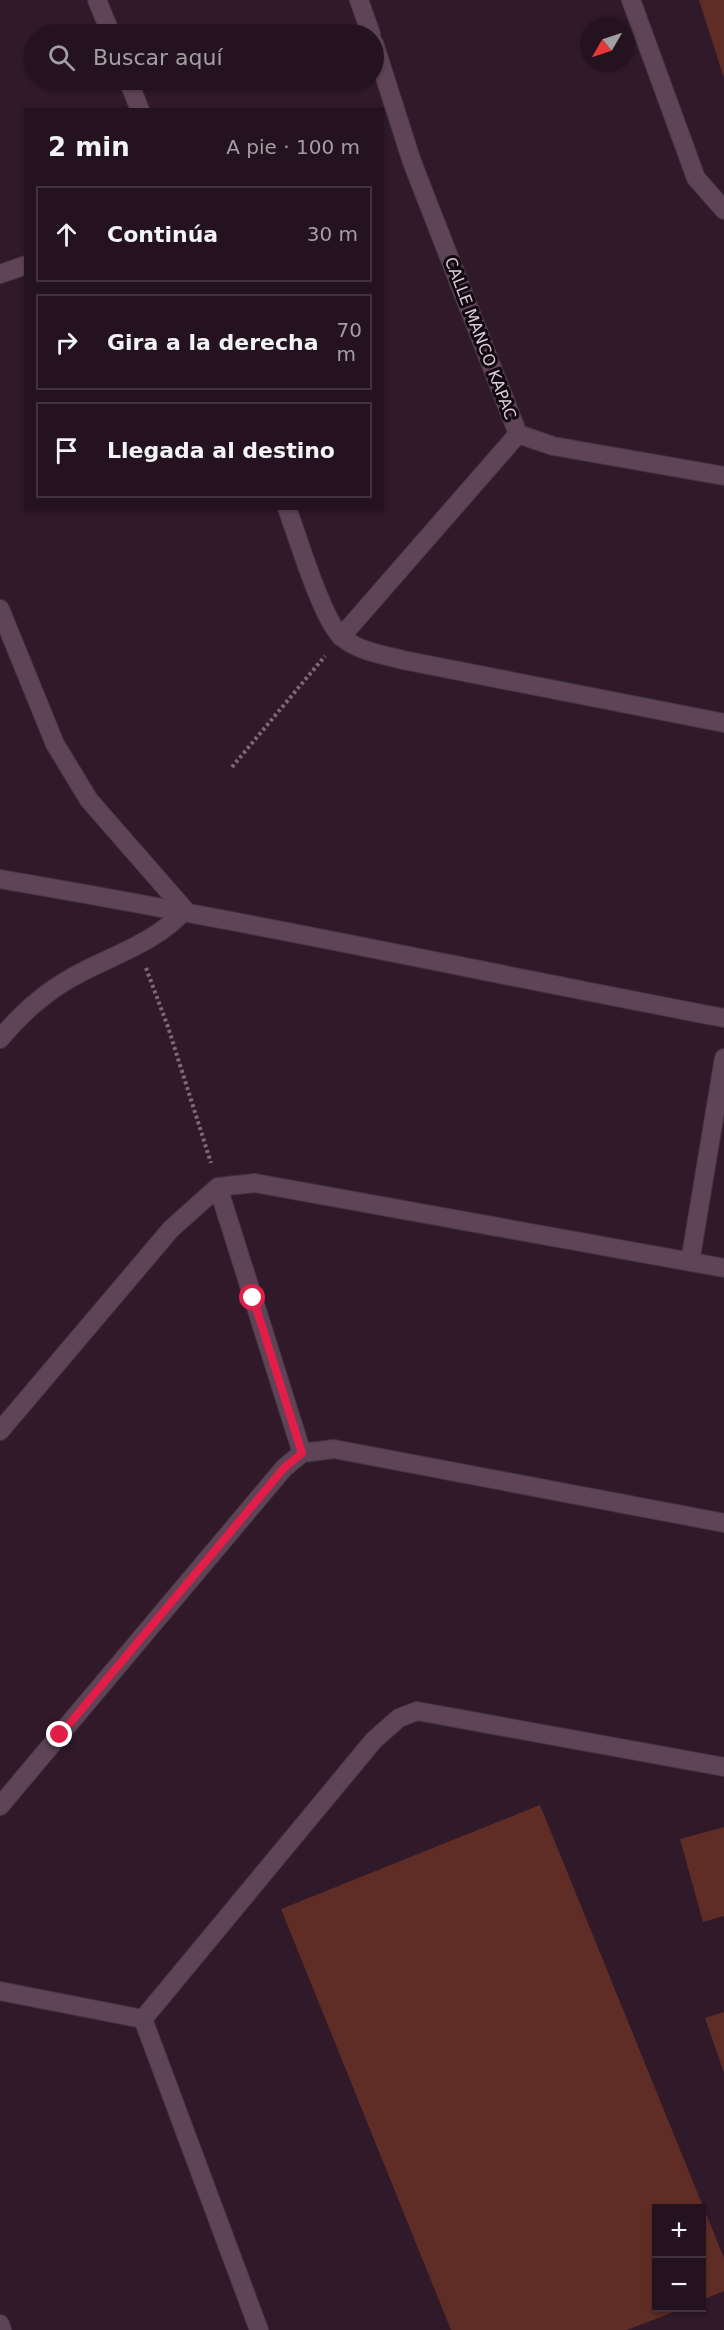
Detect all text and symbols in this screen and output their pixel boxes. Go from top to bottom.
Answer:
north arrow [580,18,634,72]
search box [24,24,384,90]
icon: search [45,41,78,74]
text: Buscar aquí [93,45,223,70]
text: 2 min [48,132,130,162]
text: A pie · 100 m [226,135,360,159]
icon: ahead [50,218,83,251]
text: Continúa [107,222,218,247]
text: 30 m [307,222,358,246]
street label: CALLE MANCO KAPAC [441,254,520,422]
text: 70 m [337,318,362,366]
icon: right [50,326,83,359]
text: Gira a la derecha [107,330,319,355]
icon: arrive [50,434,83,467]
text: Llegada al destino [107,438,335,463]
route start [239,1284,265,1310]
route end [46,1721,72,1747]
map controls [652,2204,706,2312]
button: + [652,2204,706,2258]
button: − [652,2258,706,2312]

